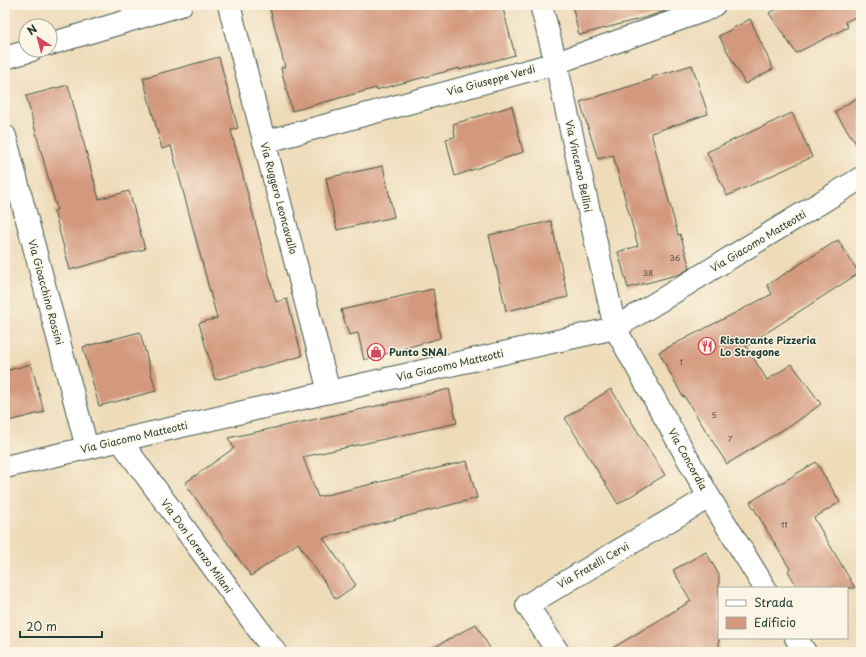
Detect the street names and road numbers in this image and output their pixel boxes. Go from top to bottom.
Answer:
street label: Via Giuseppe Verdi [445,60,537,99]
street label: Via Vincenzo Bellini [562,118,597,214]
street label: Via Ruggero Leoncavallo [257,140,302,256]
street label: Via Giacomo Matteotti [707,206,809,275]
street label: Via Gioacchino Rossini [25,237,68,346]
street label: Via Giacomo Matteotti [395,345,505,384]
street label: Via Giacomo Matteotti [79,417,189,456]
street label: Via Concordia [665,425,712,493]
street label: Via Don Lorenzo Milani [158,496,237,596]
street label: Via Fratelli Cervi [554,538,632,591]

